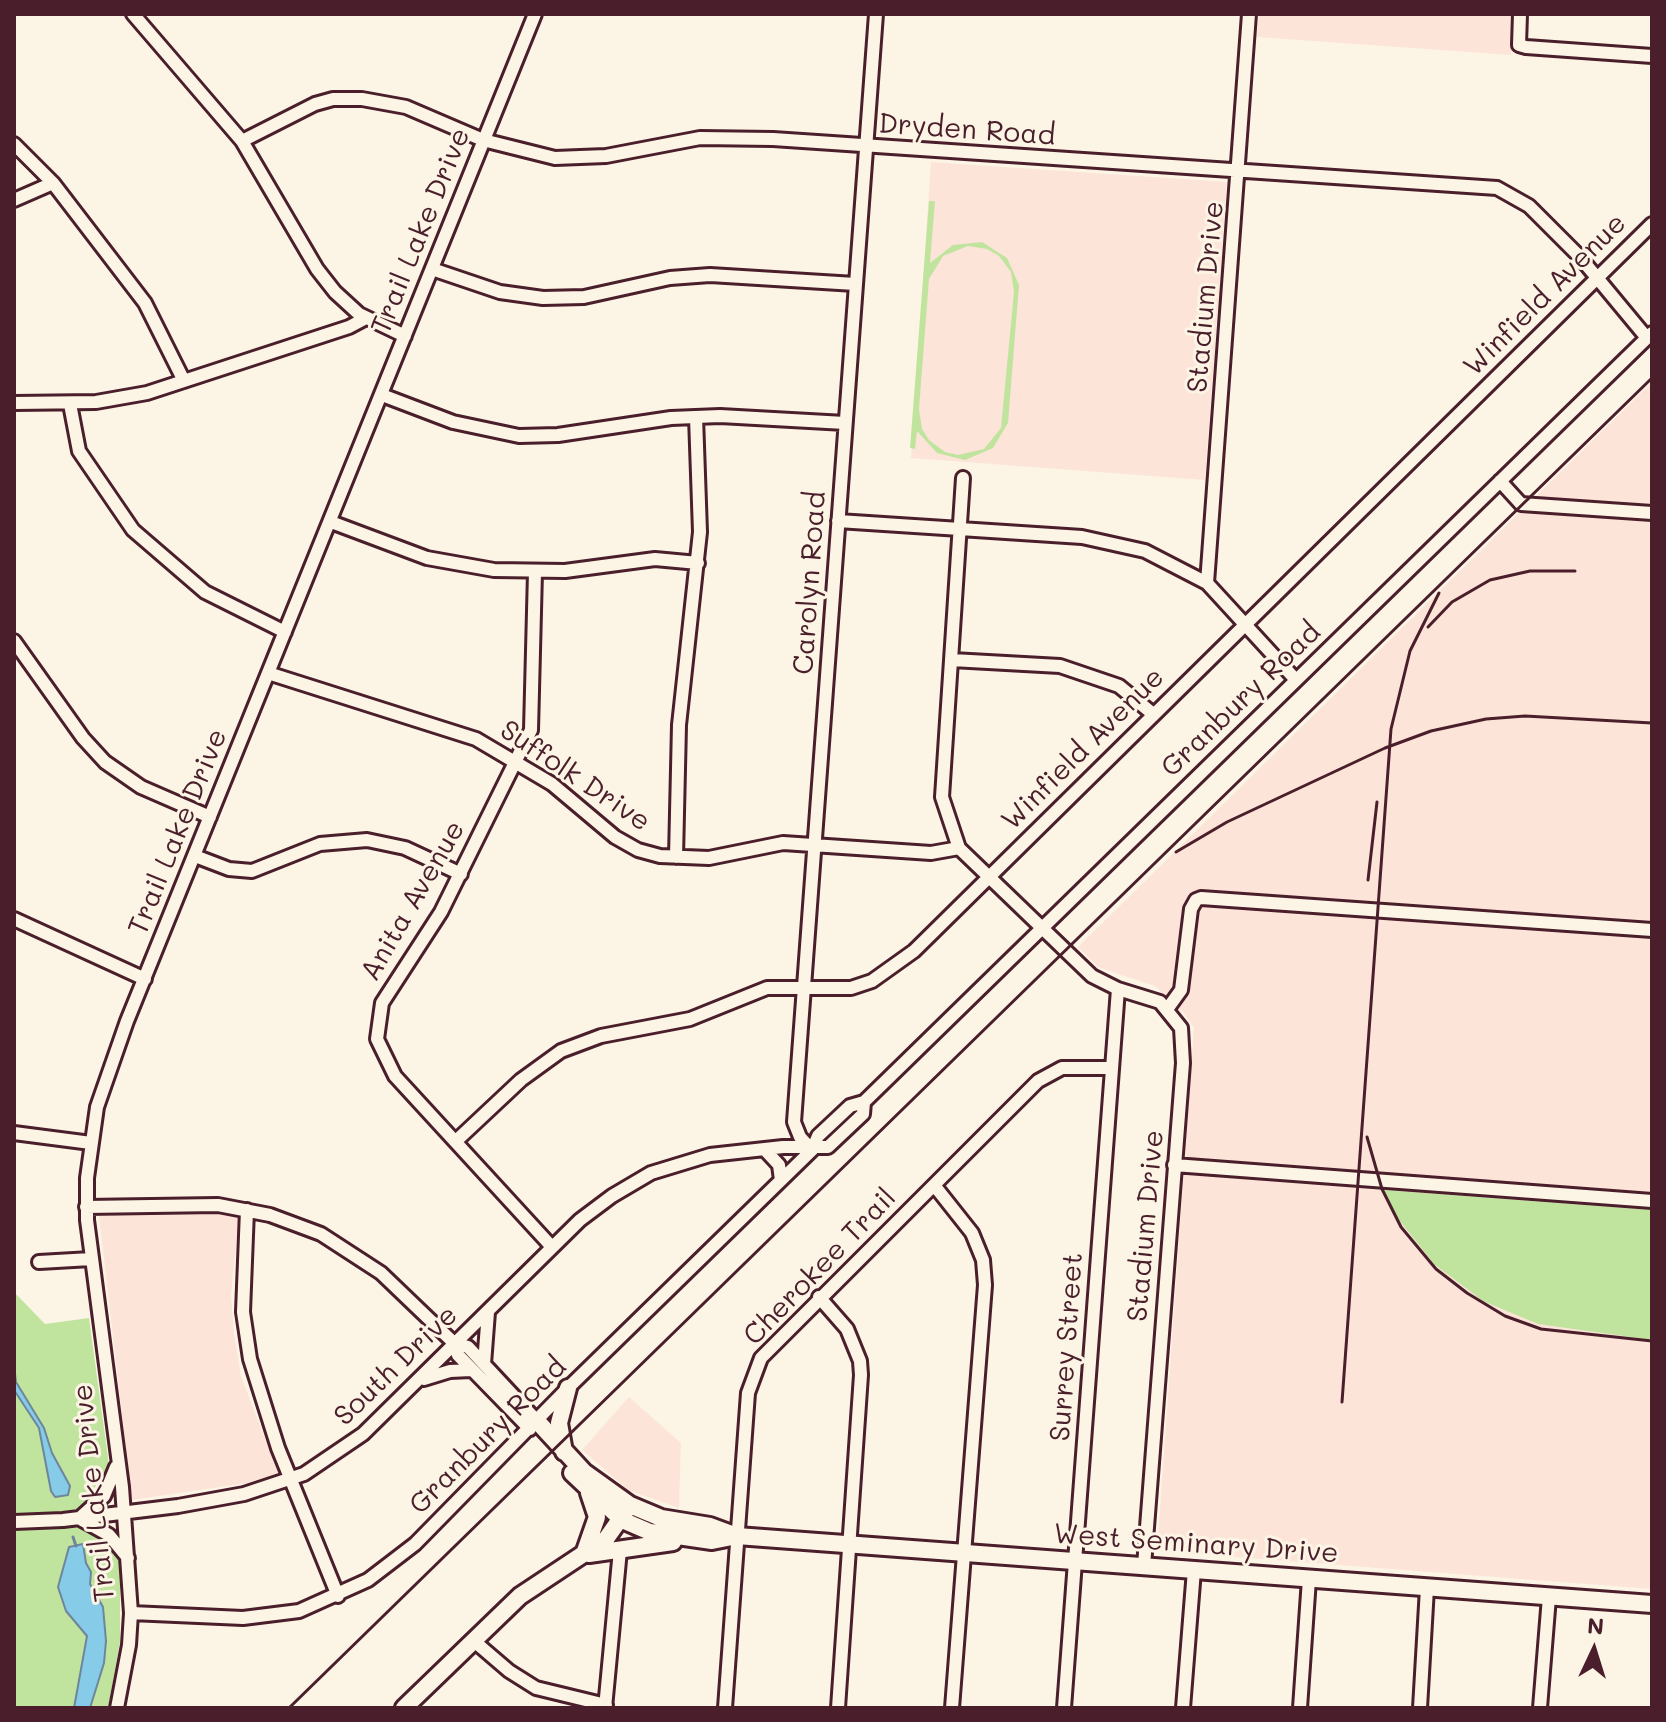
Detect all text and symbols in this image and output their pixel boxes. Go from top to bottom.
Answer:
street label: Dryden Road [877,107,1057,153]
street label: Trail Lake Drive [364,123,478,339]
street label: Stadium Drive [1181,200,1231,394]
street label: Winfield Avenue [1457,207,1633,383]
street label: Carolyn Road [787,490,833,676]
street label: Granbury Road [1154,616,1328,784]
street label: Winfield Avenue [995,661,1171,837]
street label: Suffolk Drive [493,713,657,839]
street label: Trail Lake Drive [121,724,235,940]
street label: Anita Avenue [354,815,472,987]
street label: Stadium Drive [1121,1129,1171,1323]
street label: Cherokee Trail [737,1182,903,1352]
street label: Surrey Street [1044,1251,1090,1443]
street label: South Drive [327,1299,465,1433]
street label: Granbury Road [402,1350,574,1522]
street label: Trail Lake Drive [66,1382,122,1604]
street label: West Seminary Drive [1052,1517,1340,1571]
north arrow [1554,1610,1634,1690]
text: N [1586,1611,1605,1641]

